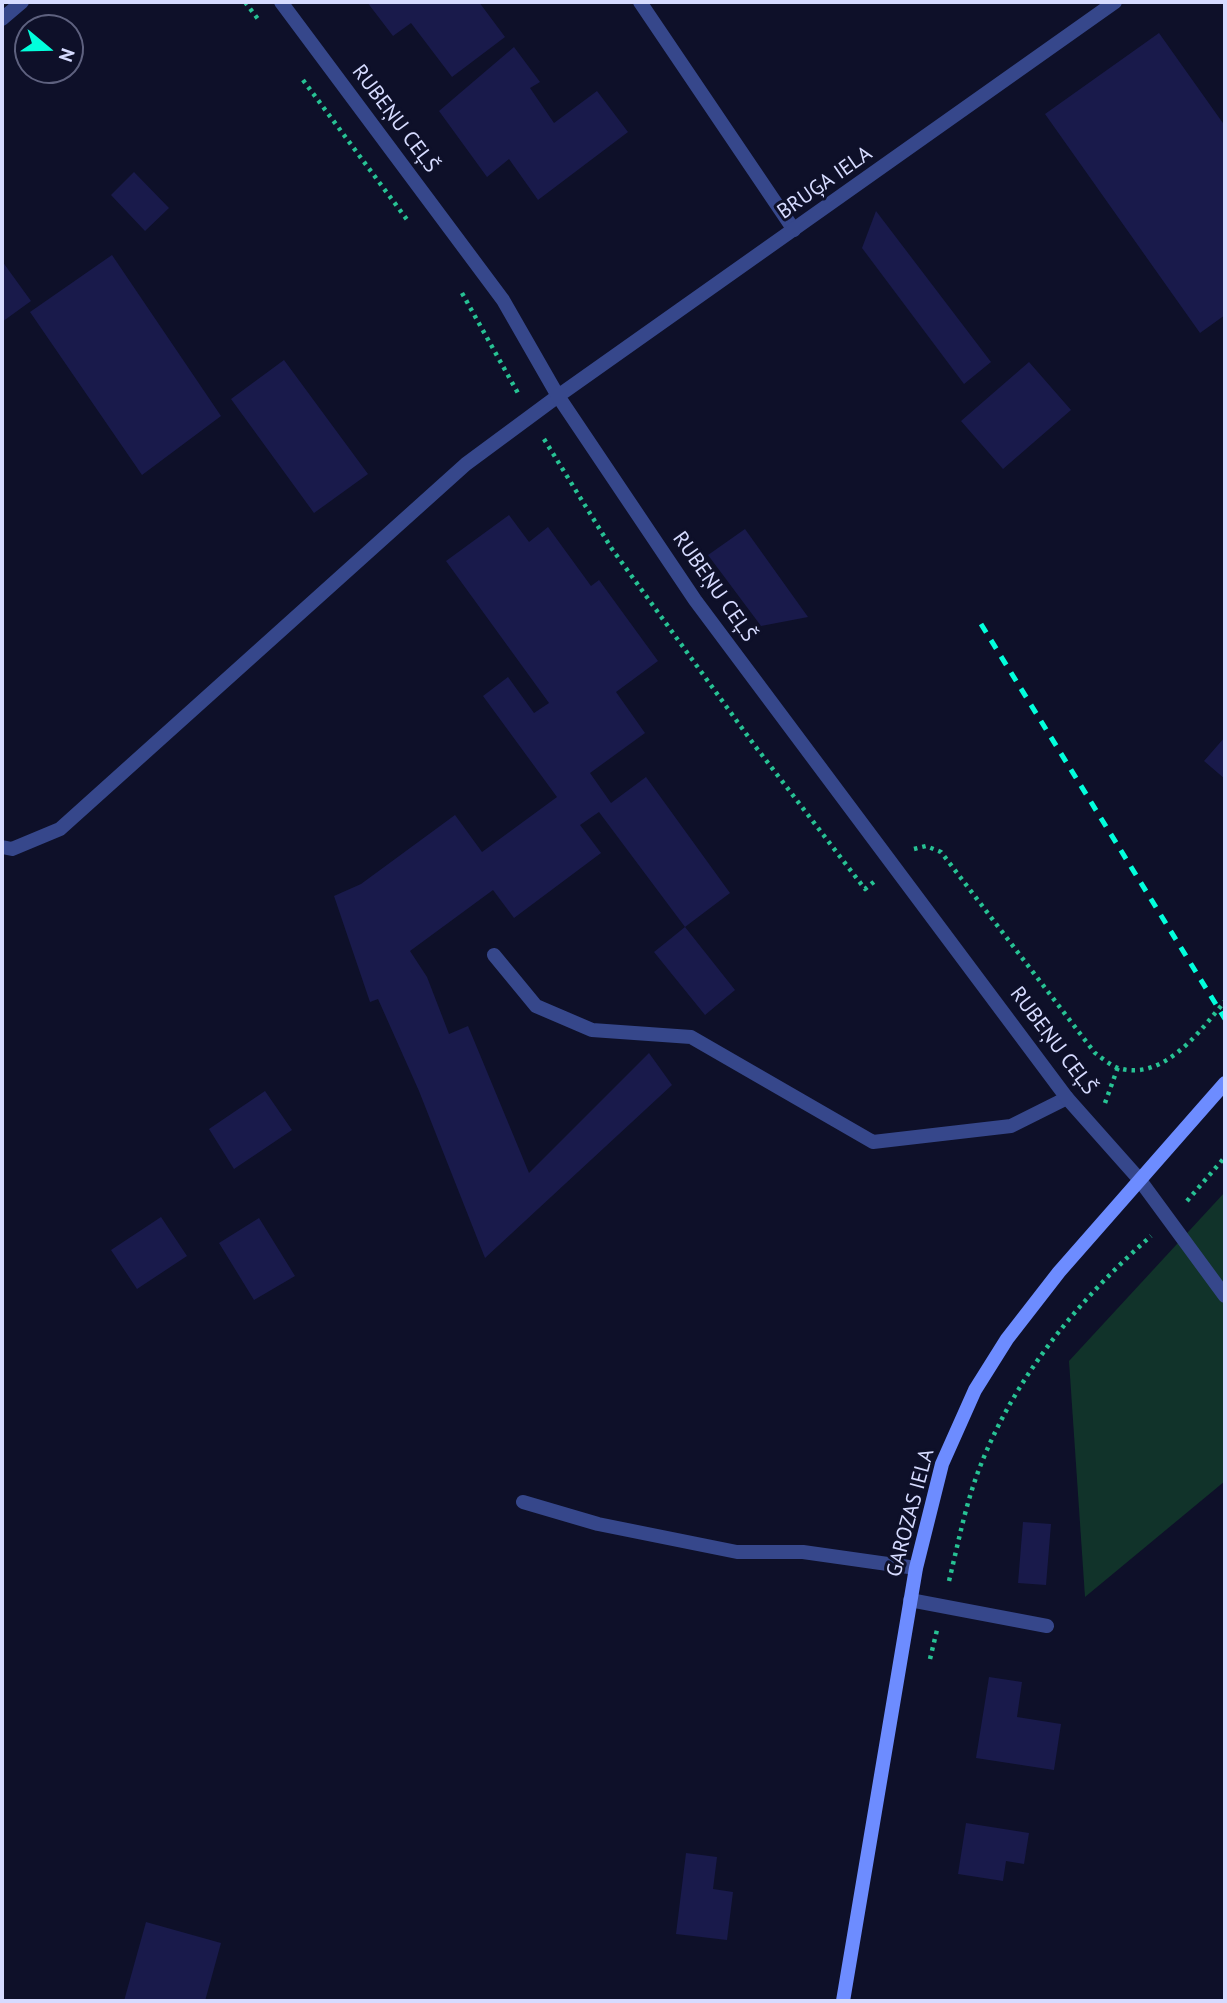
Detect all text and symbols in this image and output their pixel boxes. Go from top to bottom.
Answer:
north arrow [14,14,84,84]
text: N [54,45,80,65]
street label: RUBEŅU CEĻŠ [346,60,444,178]
street label: BRUĢA IELA [773,141,877,225]
street label: RUBEŅU CEĻŠ [667,527,761,647]
street label: RUBEŅU CEĻŠ [1004,982,1102,1100]
street label: GAROZAS IELA [882,1446,940,1580]

